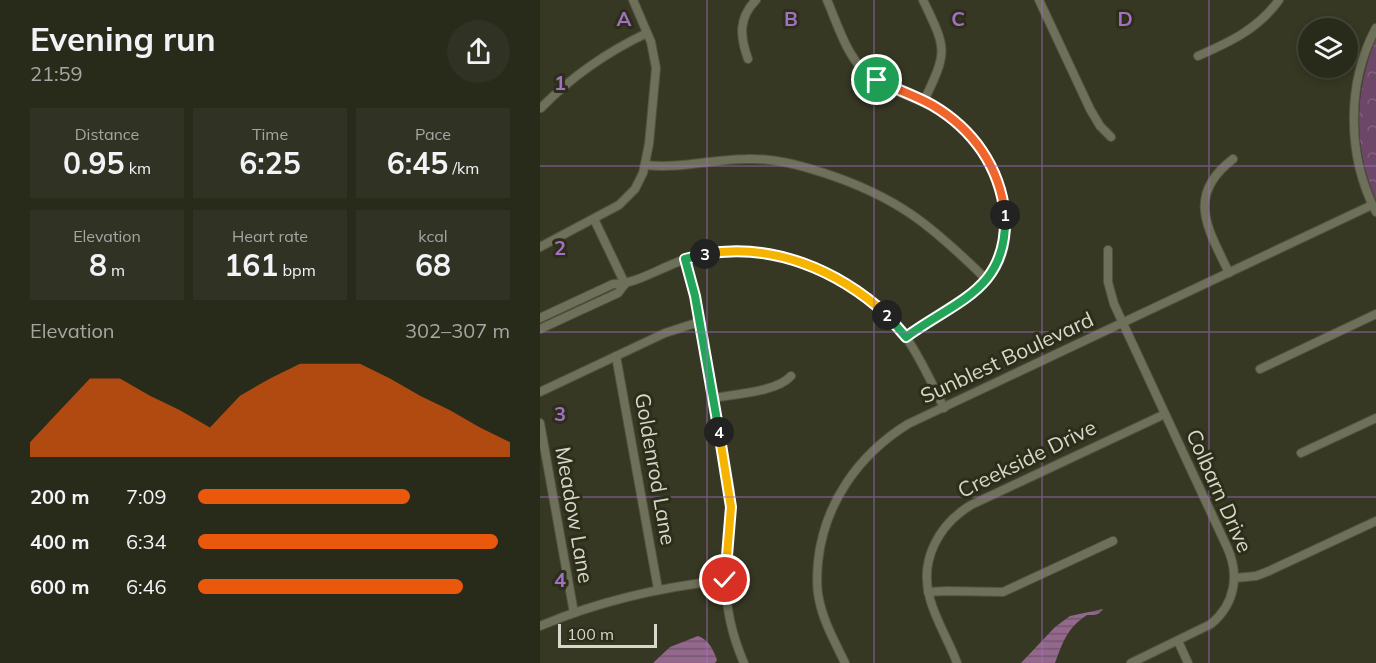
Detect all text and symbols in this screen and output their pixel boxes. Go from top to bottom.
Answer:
text: A [617,6,632,31]
text: B [784,6,798,31]
text: C [951,6,965,31]
text: D [1117,6,1133,31]
text: Evening run [30,18,216,59]
map controls [1298,18,1358,78]
button: layers [1298,18,1358,78]
button: share [447,20,510,83]
pin [851,54,902,105]
text: 21:59 [30,61,83,86]
icon: arrive [860,63,893,96]
text: 1 [554,70,566,95]
text: Distance [75,124,139,144]
text: Time [252,124,288,144]
text: Pace [415,124,451,144]
text: 0.95 [63,144,124,182]
text: 6:25 [239,144,301,182]
text: 6:45 [387,144,448,182]
text: km [124,158,151,178]
text: /km [448,158,479,178]
pin: 1 [990,200,1020,230]
text: 1 [1000,205,1010,225]
text: Elevation [73,226,141,246]
text: Heart rate [232,226,308,246]
text: kcal [418,226,448,246]
text: 2 [554,235,566,260]
pin: 3 [690,239,720,269]
text: 3 [700,244,710,264]
text: 8 [89,246,107,284]
text: 161 [224,246,278,284]
text: 68 [415,246,451,284]
text: m [107,260,125,280]
text: bpm [278,260,316,280]
pin: 2 [872,300,902,330]
text: 2 [882,305,892,325]
street label: Sunblest Boulevard [916,306,1097,409]
text: Elevation [30,318,115,343]
text: 302–307 m [405,318,510,343]
street label: Goldenrod Lane [630,391,682,547]
text: 3 [554,401,566,426]
street label: Creekside Drive [953,413,1100,503]
pin: 4 [704,417,734,447]
text: 4 [714,422,724,442]
street label: Colbarn Drive [1181,425,1259,556]
street label: Meadow Lane [550,445,600,585]
text: 200 m [30,484,89,509]
text: 7:09 [126,484,167,509]
text: 400 m [30,529,89,554]
text: 6:34 [126,529,167,554]
pin [699,554,750,605]
icon: check [708,563,741,596]
text: 4 [554,567,566,592]
text: 600 m [30,574,89,599]
text: 6:46 [126,574,167,599]
scale bar [558,621,657,648]
text: 100 m [567,624,614,644]

